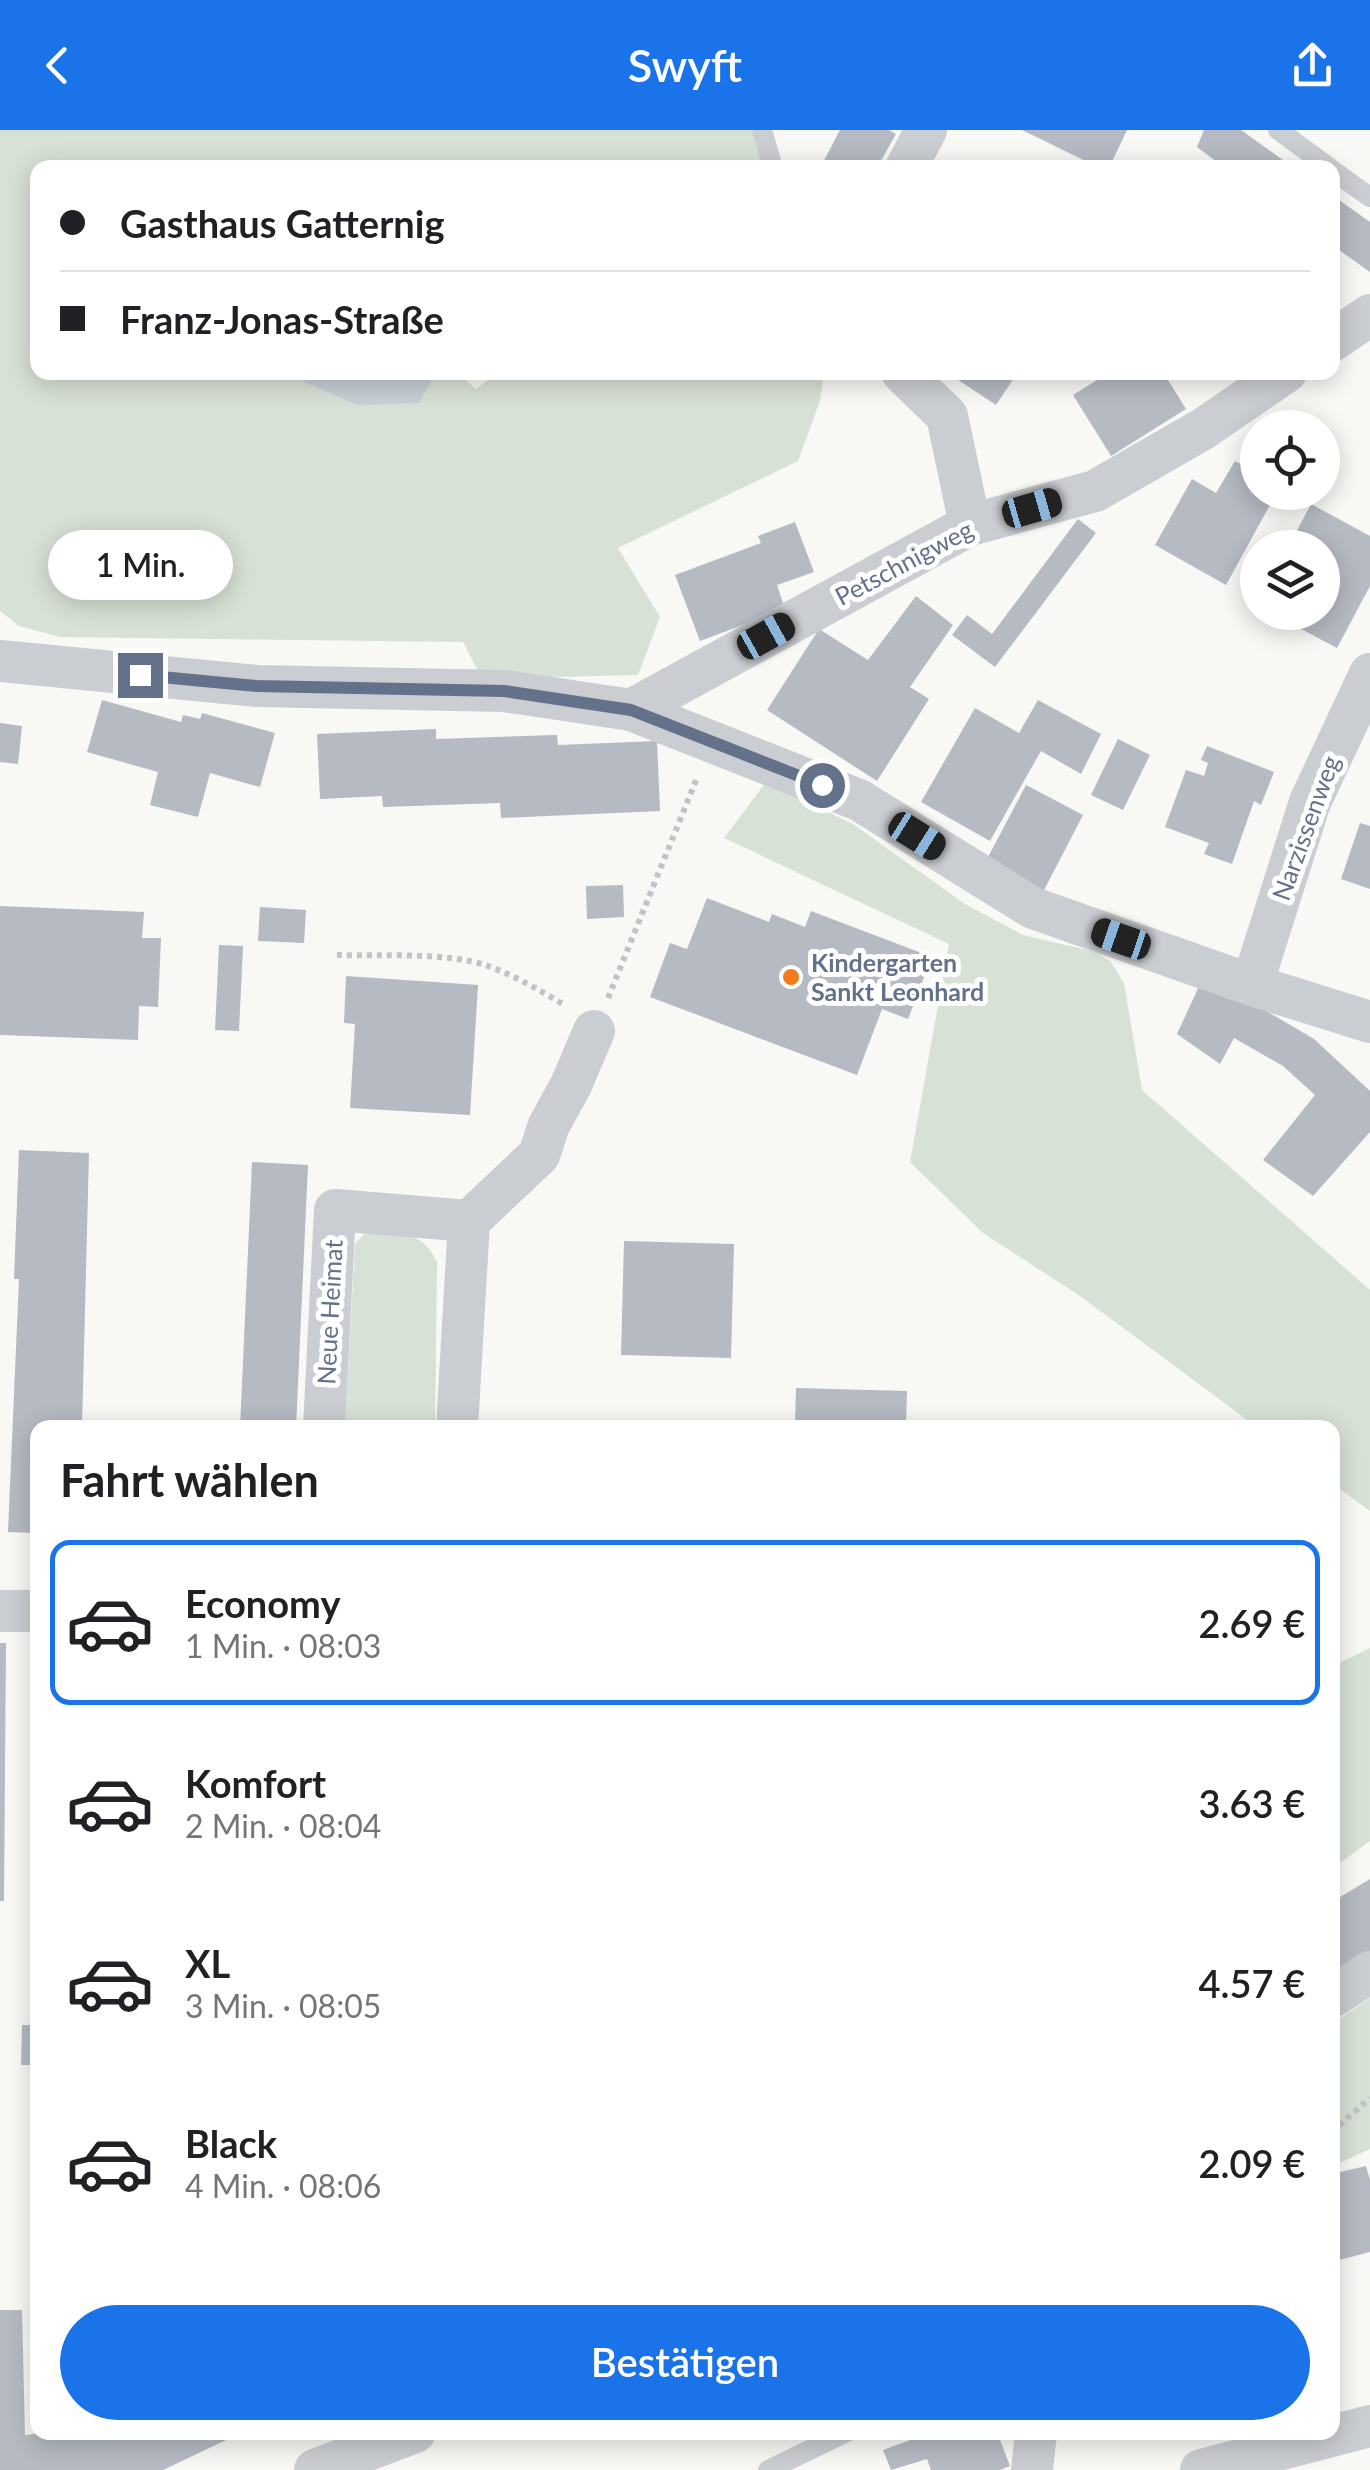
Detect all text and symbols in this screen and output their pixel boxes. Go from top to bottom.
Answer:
icon: back [30,38,85,93]
text: Swyft [628,38,742,92]
icon: share [1285,38,1340,93]
text: Gasthaus Gatternig [120,200,444,246]
text: Franz-Jonas-Straße [120,296,444,342]
map controls [1240,410,1340,630]
button: locate [1240,410,1340,510]
car [999,485,1065,531]
street label: Petschnigweg [829,513,978,611]
callout: 1 Min. [48,530,232,600]
button: layers [1240,530,1340,630]
text: 1 Min. [96,545,185,584]
car [732,608,800,664]
route end [118,653,163,698]
street label: Narzissenweg [1265,751,1345,904]
route start [800,763,845,808]
car [884,807,950,865]
car [1088,915,1154,963]
place label: Kindergarten Sankt Leonhard [811,947,984,1006]
marker: Kindergarten Sankt Leonhard [780,966,802,988]
street label: Neue Heimat [310,1239,348,1385]
text: Fahrt wählen [60,1453,319,1507]
icon: car [65,1578,155,1668]
text: Economy [185,1580,340,1626]
text: 2.69 € [1198,1600,1305,1646]
text: 1 Min. · 08:03 [185,1626,381,1665]
icon: car [65,1758,155,1848]
text: Komfort [185,1760,326,1806]
text: 3.63 € [1198,1780,1305,1826]
text: 2 Min. · 08:04 [185,1806,381,1845]
icon: car [65,1938,155,2028]
text: XL [185,1940,230,1986]
text: 4.57 € [1198,1960,1305,2006]
text: 3 Min. · 08:05 [185,1986,381,2025]
icon: car [65,2118,155,2208]
text: Black [185,2120,277,2166]
text: 2.09 € [1198,2140,1305,2186]
text: 4 Min. · 08:06 [185,2166,381,2205]
button: Bestätigen [60,2305,1310,2420]

